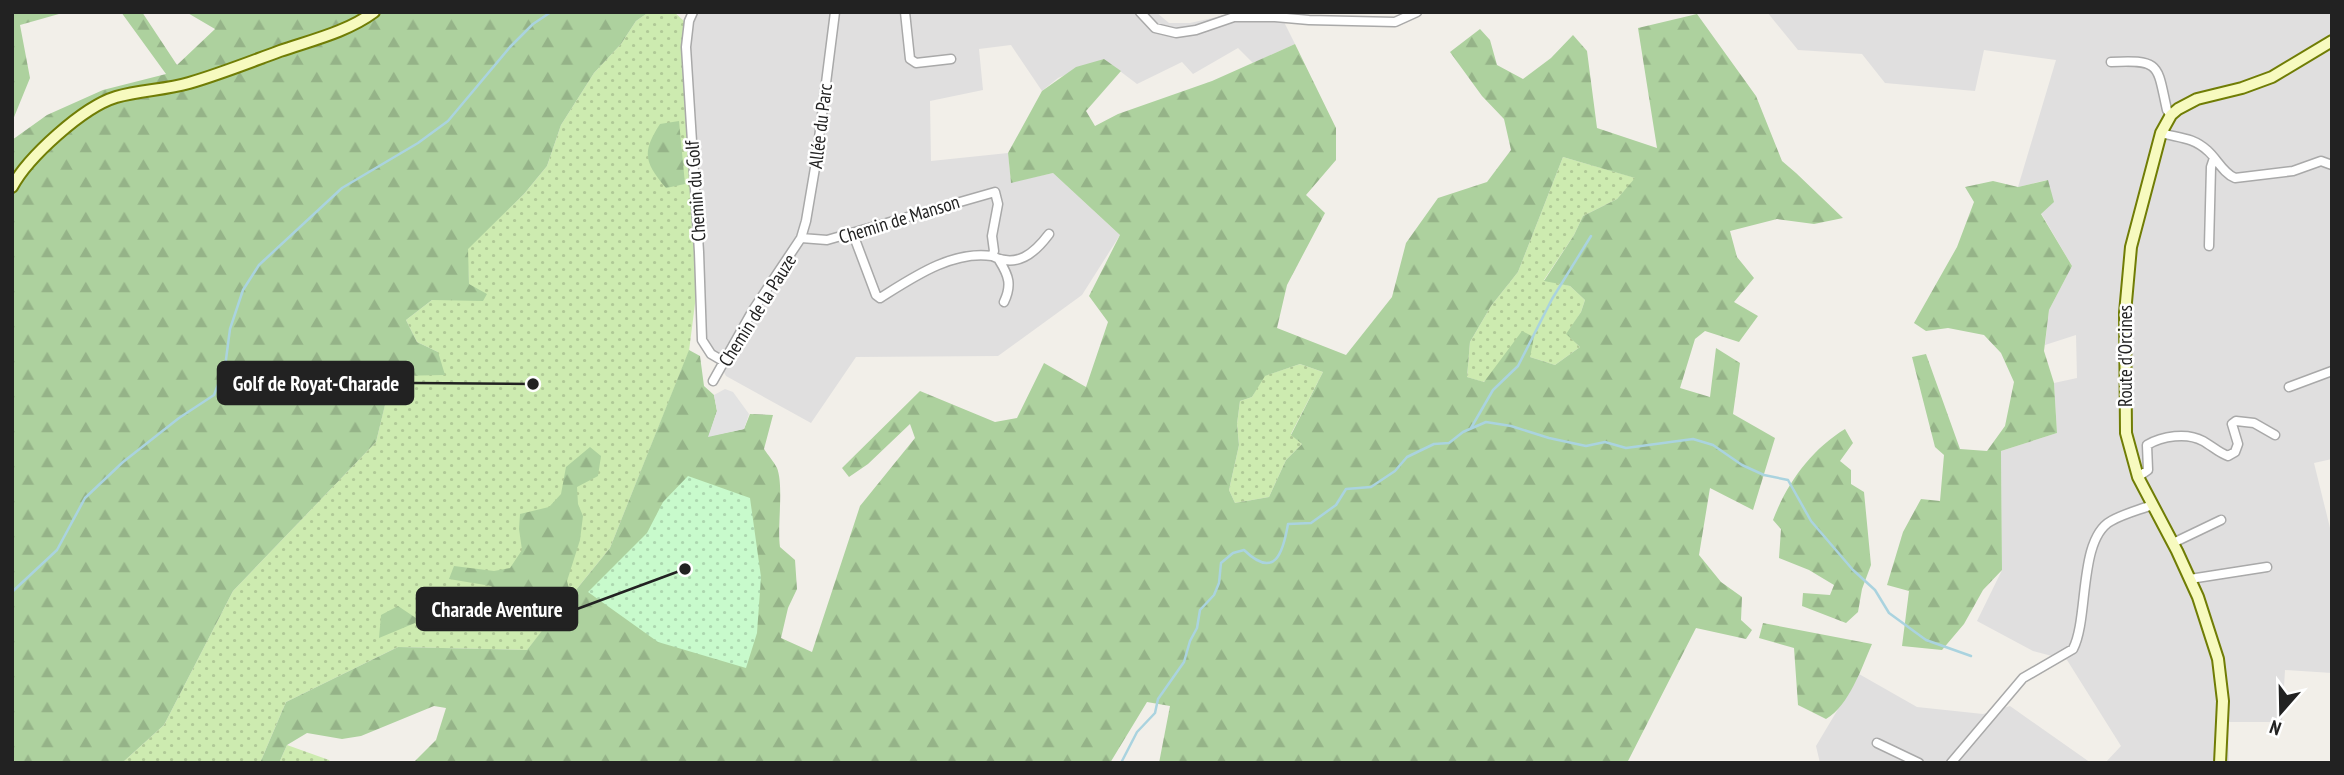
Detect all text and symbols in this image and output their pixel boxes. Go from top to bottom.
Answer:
street label: Allée du Parc [803,82,837,170]
street label: Chemin du Golf [679,139,710,242]
street label: Chemin de Manson [836,189,962,249]
street label: Chemin de la Pauze [713,249,801,371]
street label: Route d'Orcines [2113,305,2137,407]
callout: Golf de Royat-Charade [218,362,413,404]
text: Golf de Royat-Charade [233,370,399,397]
callout: Charade Aventure [417,588,577,630]
text: Charade Aventure [431,596,563,623]
north arrow [2246,677,2316,747]
text: N [2266,715,2284,741]

